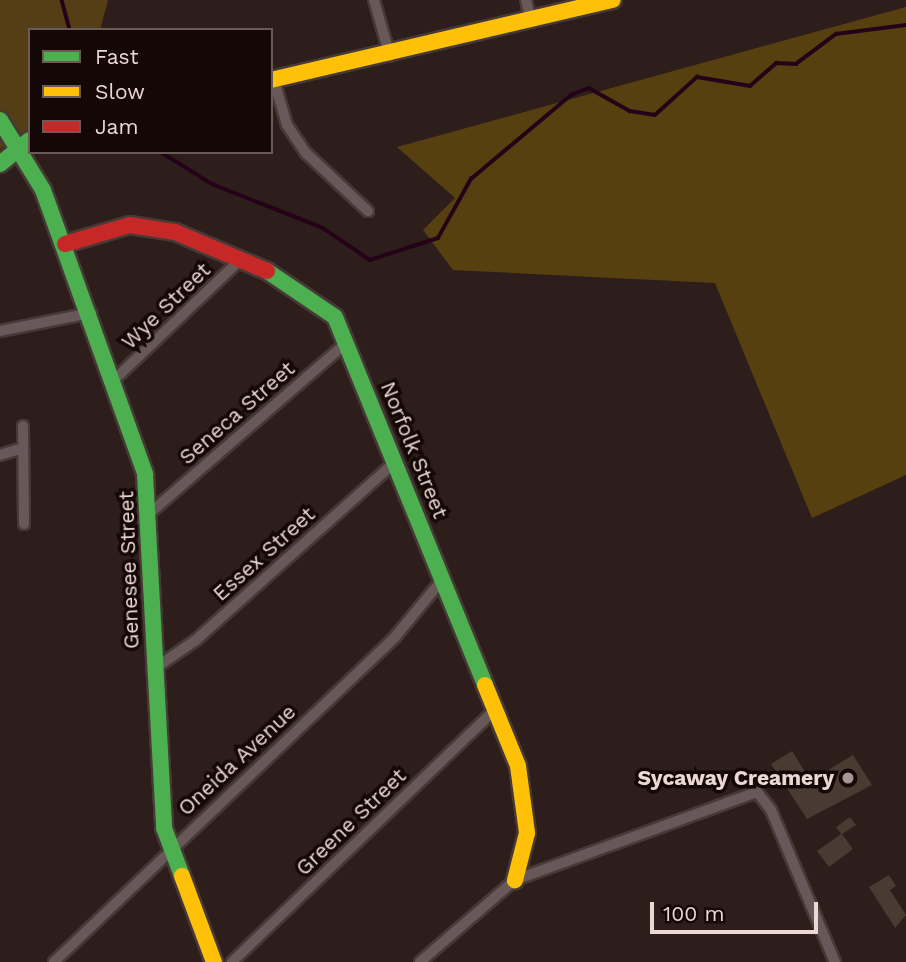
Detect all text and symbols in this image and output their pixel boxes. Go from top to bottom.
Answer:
legend [28,28,273,154]
text: Fast [95,44,139,69]
text: Slow [95,79,145,104]
text: Jam [95,114,138,139]
street label: Wye Street [116,258,216,354]
street label: Seneca Street [174,356,300,470]
street label: Norfolk Street [375,378,453,522]
street label: Genesee Street [114,491,144,649]
street label: Essex Street [208,502,320,606]
street label: Oneida Avenue [173,699,301,821]
street label: Greene Street [291,763,411,881]
place label: Sycaway Creamery [637,765,834,791]
marker: Sycaway Creamery [840,770,856,786]
scale bar [654,888,822,932]
text: 100 m [663,901,725,926]

